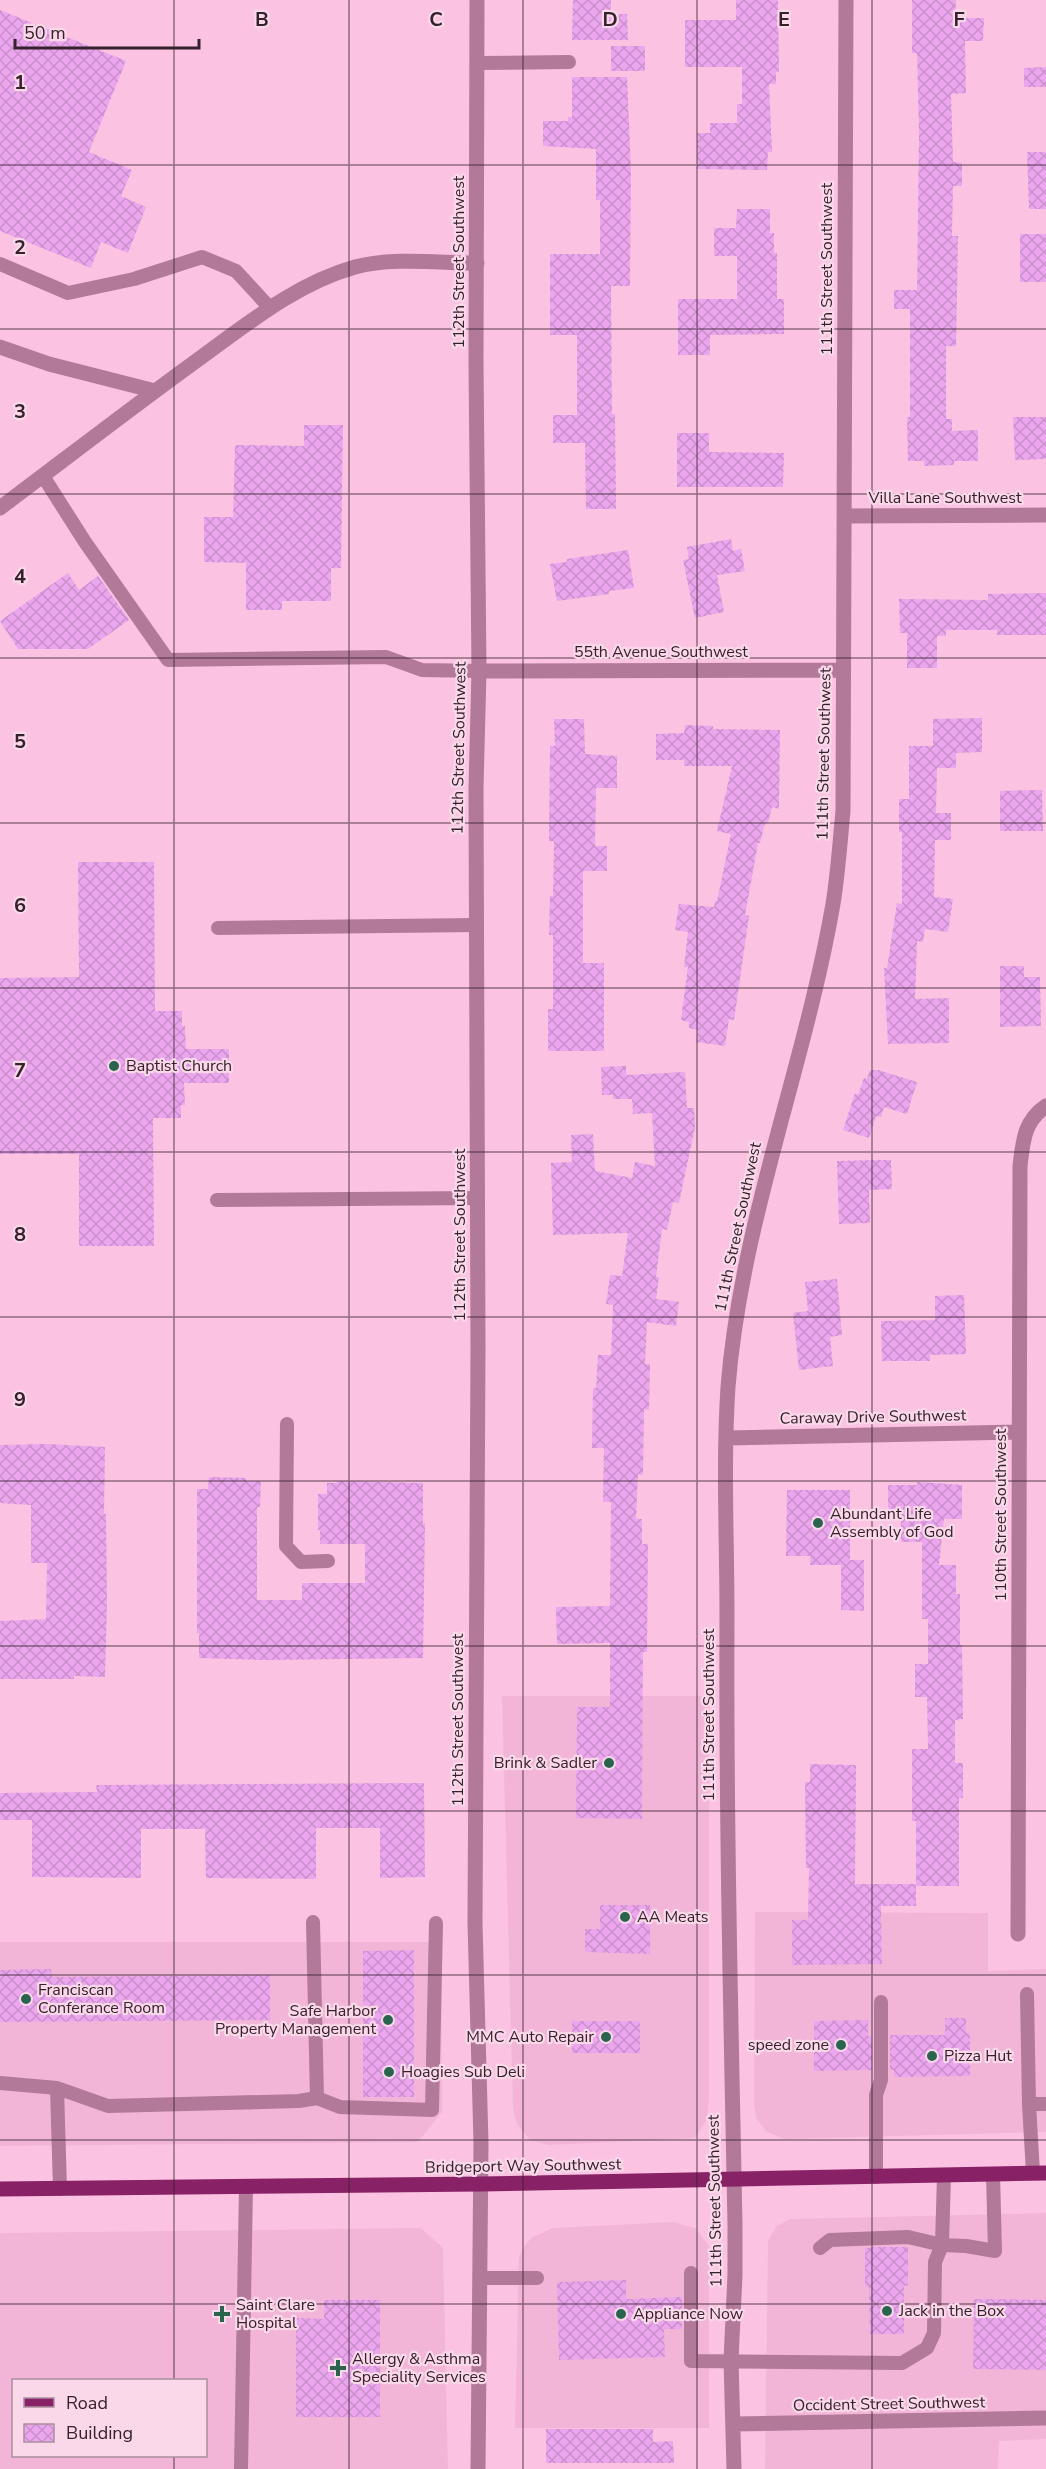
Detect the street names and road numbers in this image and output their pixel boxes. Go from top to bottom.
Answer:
street label: 112th Street Southwest [448,175,470,348]
street label: 111th Street Southwest [816,182,838,355]
street label: Villa Lane Southwest [867,487,1022,509]
street label: 55th Avenue Southwest [574,641,748,663]
street label: 112th Street Southwest [446,661,472,835]
street label: 111th Street Southwest [811,667,837,841]
street label: 111th Street Southwest [709,1140,767,1314]
street label: 112th Street Southwest [449,1148,471,1321]
street label: Caraway Drive Southwest [780,1404,967,1430]
street label: 110th Street Southwest [990,1428,1012,1601]
street label: 111th Street Southwest [698,1628,720,1801]
street label: 112th Street Southwest [447,1633,469,1806]
street label: 111th Street Southwest [702,2114,728,2288]
street label: Bridgeport Way Southwest [425,2153,622,2179]
street label: Occident Street Southwest [793,2391,986,2417]

